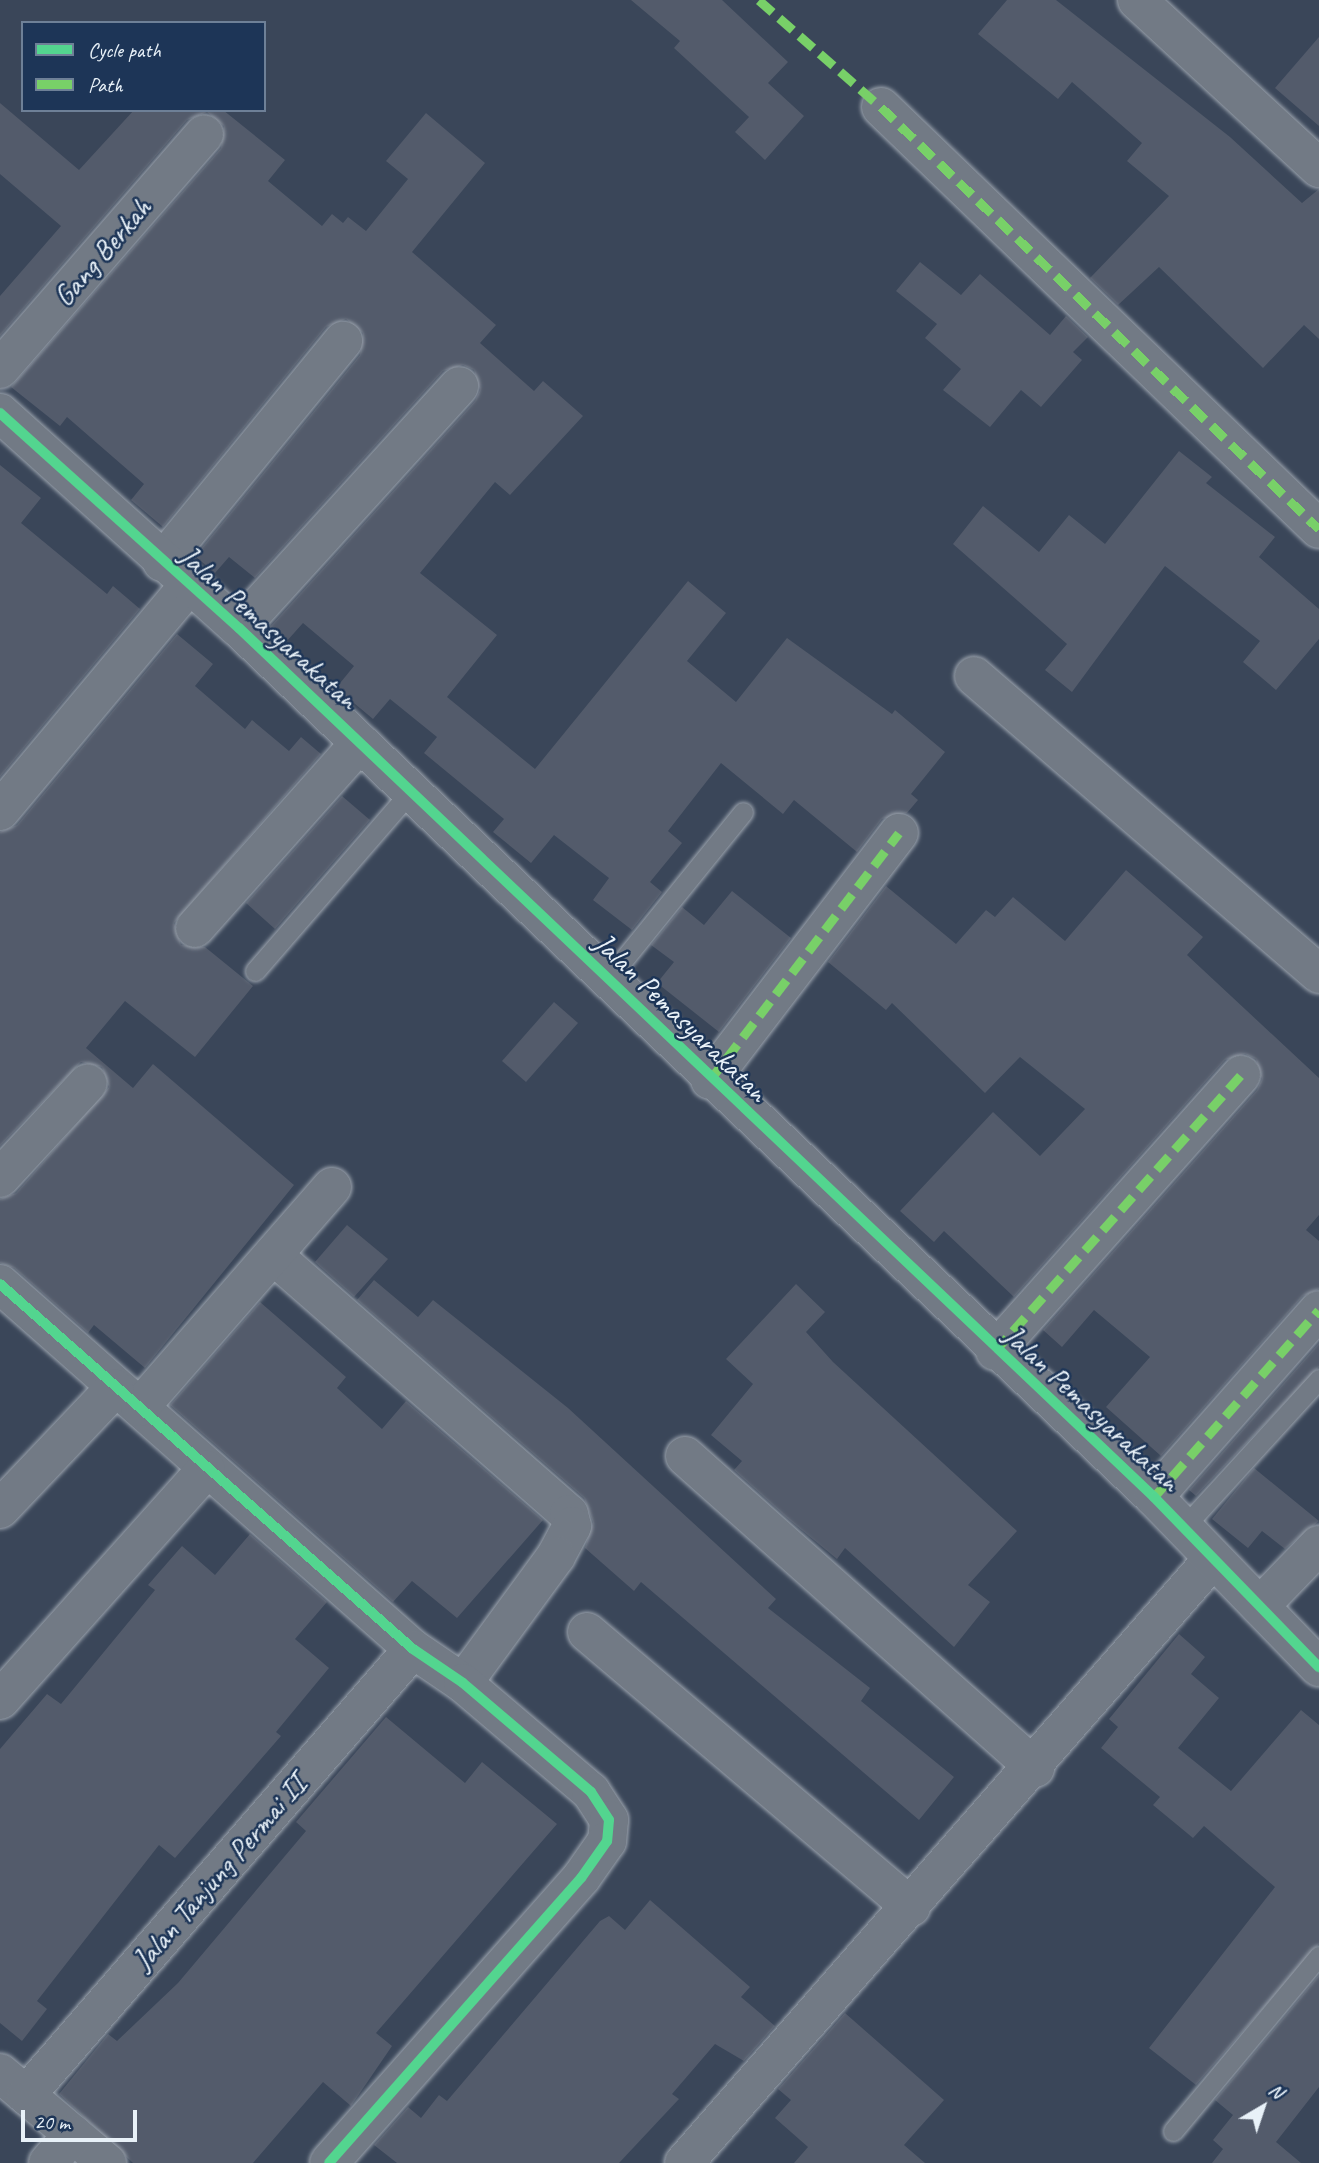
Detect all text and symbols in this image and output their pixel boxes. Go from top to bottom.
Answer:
legend [21,21,266,112]
text: Cycle path [88,37,161,63]
text: Path [88,72,123,98]
street label: Gang Berkah [45,190,159,314]
street label: Jalan Pemasyarakatan [173,538,365,716]
street label: Jalan Pemasyarakatan [587,925,775,1109]
street label: Jalan Pemasyarakatan [997,1317,1187,1499]
street label: Jalan Tanjung Permai II [124,1767,314,1977]
north arrow [1228,2072,1298,2142]
text: N [1264,2078,1288,2104]
scale bar [24,2096,140,2140]
text: 20 m [34,2109,70,2135]

